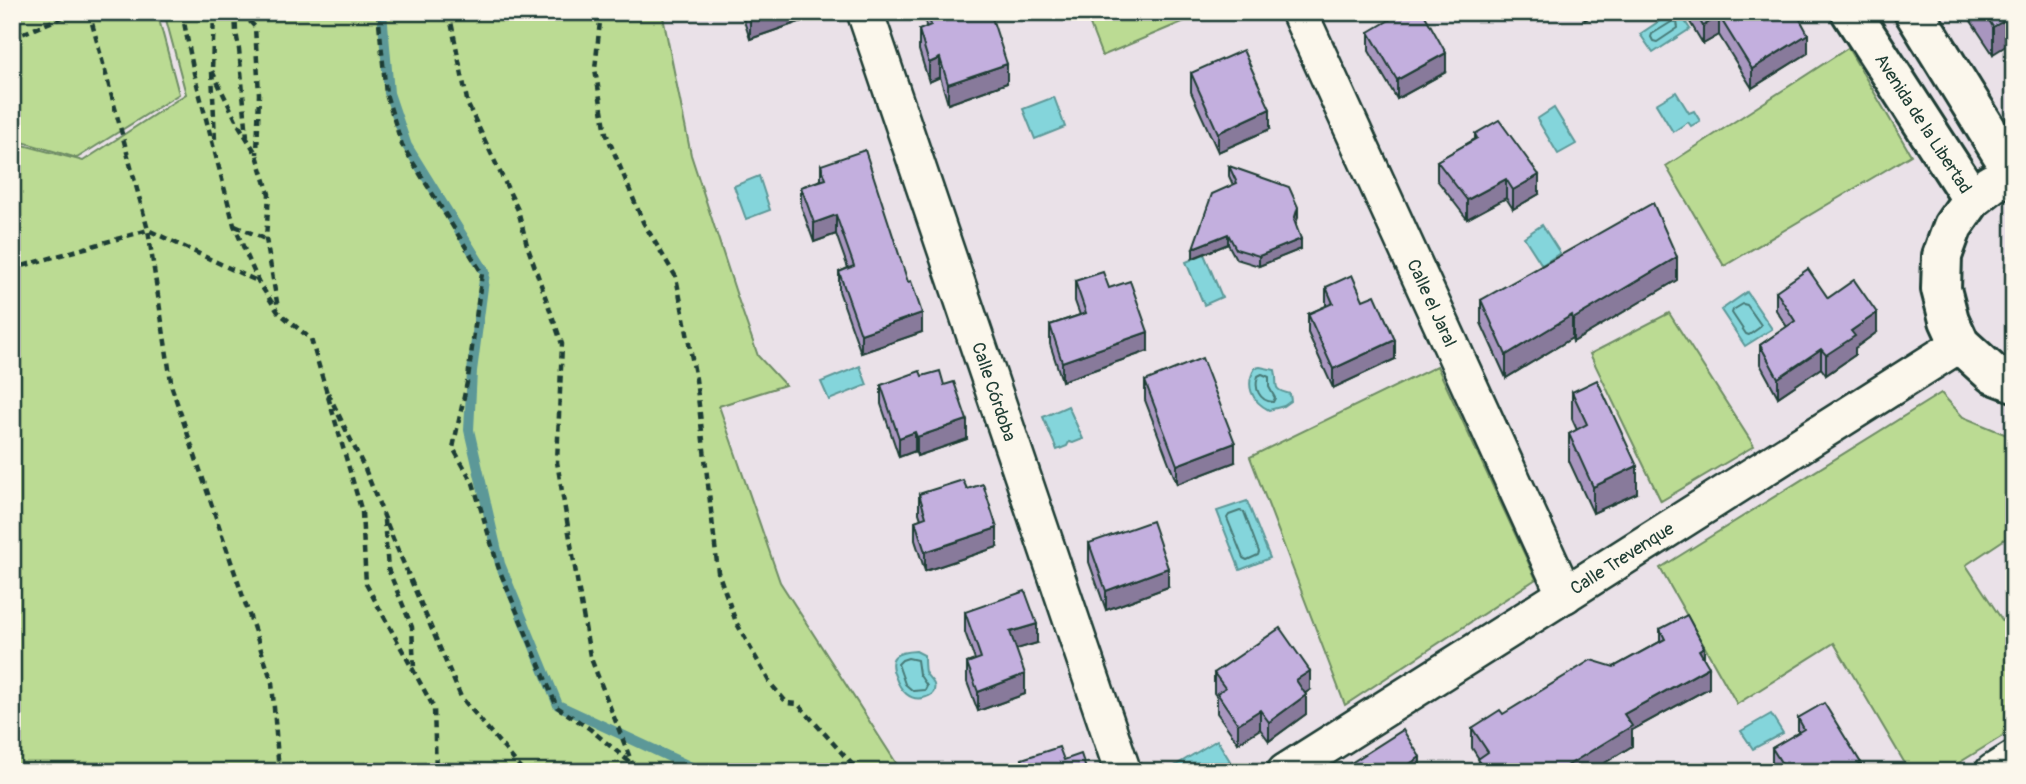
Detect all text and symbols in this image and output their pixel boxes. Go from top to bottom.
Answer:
street label: Avenida de la Libertad [1870,49,1977,198]
street label: Calle el Jaral [1402,256,1462,351]
street label: Calle Córdoba [966,339,1021,444]
street label: Calle Trevenque [1566,517,1678,600]

